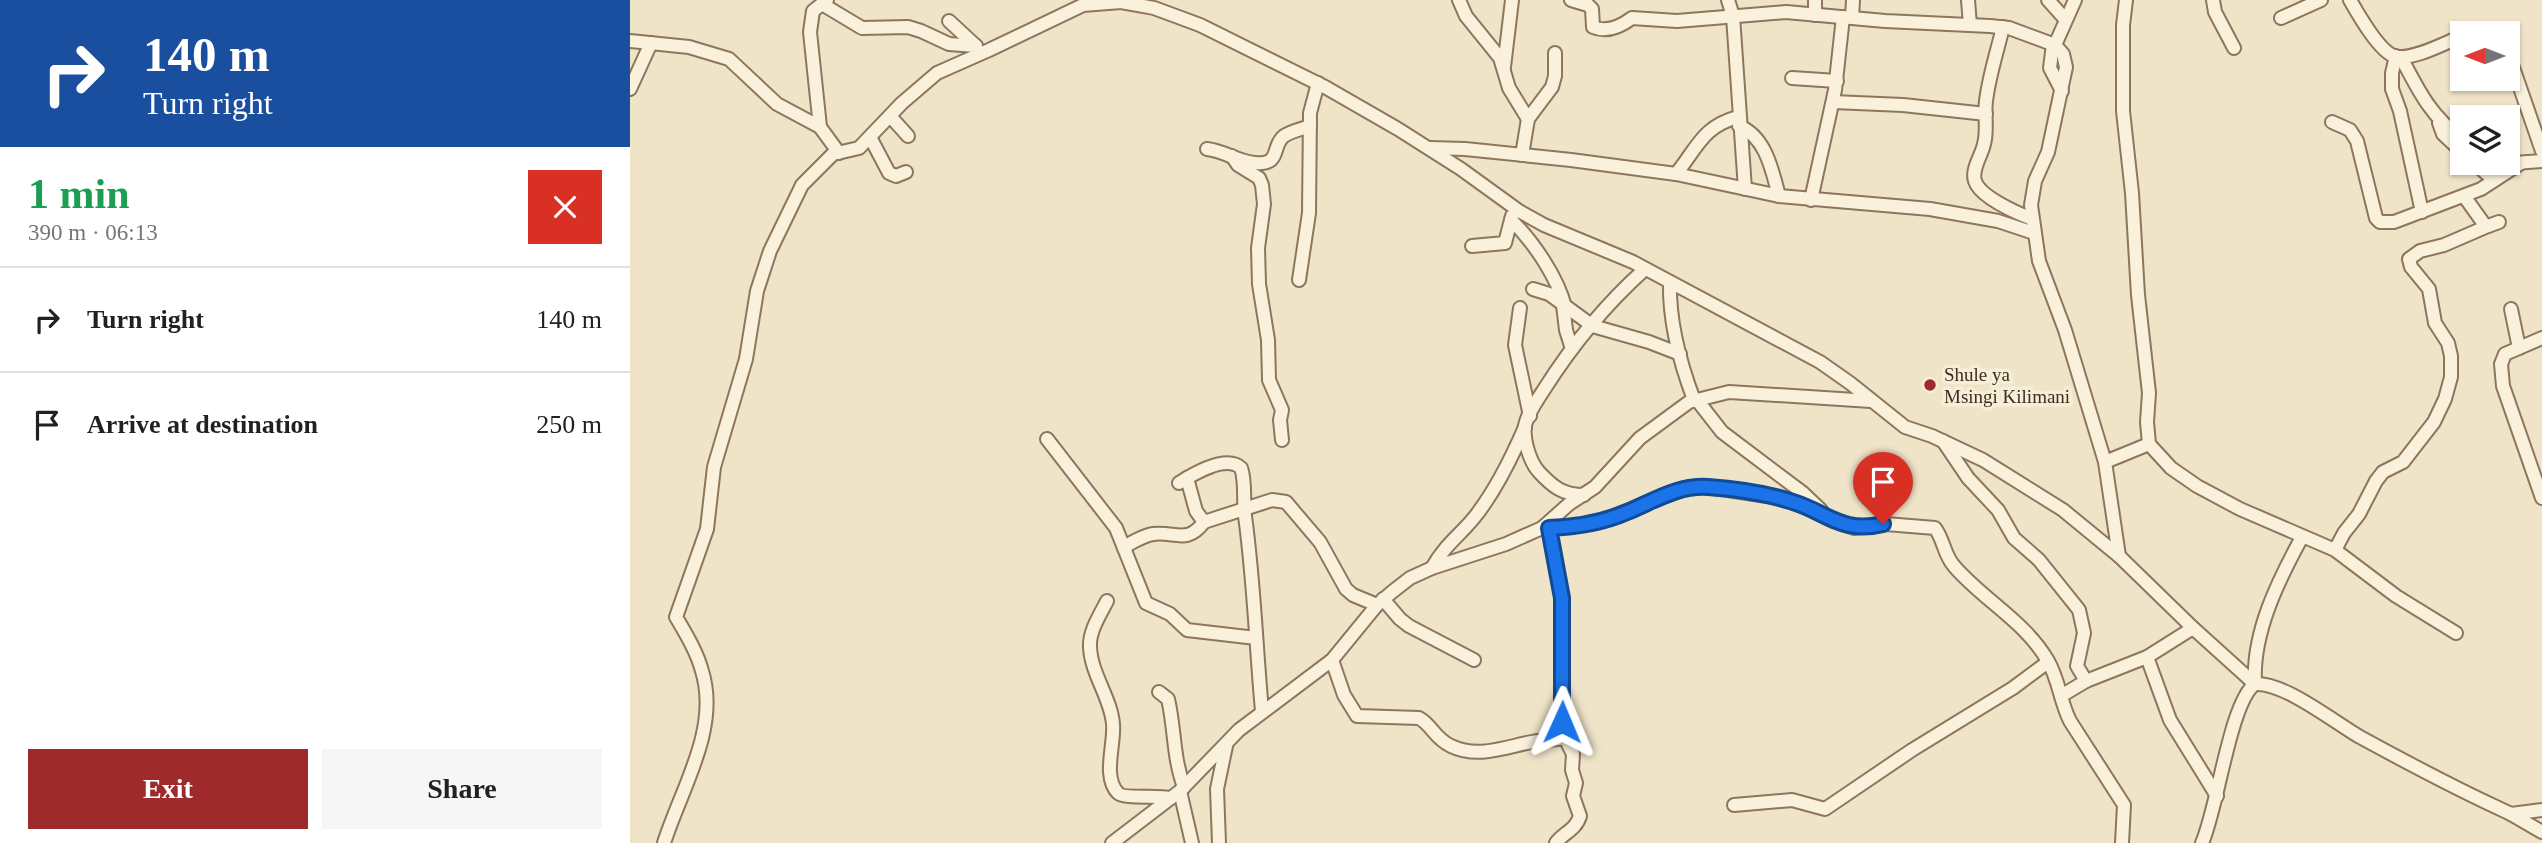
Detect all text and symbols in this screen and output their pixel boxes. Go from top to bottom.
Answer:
north arrow [2450,21,2520,91]
map controls [2450,21,2520,175]
text: 140 m [143,27,270,82]
icon: right [28,28,119,119]
text: Turn right [143,85,273,121]
button: layers [2450,105,2520,175]
button: close [528,170,602,244]
text: 1 min [28,171,130,217]
text: 390 m · 06:13 [28,220,158,245]
icon: right [28,301,66,339]
text: Turn right [87,305,204,334]
text: 140 m [536,305,602,334]
place label: Shule ya Msingi Kilimani [1944,364,2070,407]
marker: Shule ya Msingi Kilimani [1922,377,1938,393]
icon: arrive [28,406,66,444]
text: Arrive at destination [87,410,318,439]
text: 250 m [536,410,602,439]
pin [1853,452,1913,524]
icon: arrive [1864,463,1902,501]
position arrow [1525,685,1599,759]
button: Exit [28,749,308,829]
button: Share [322,749,602,829]

